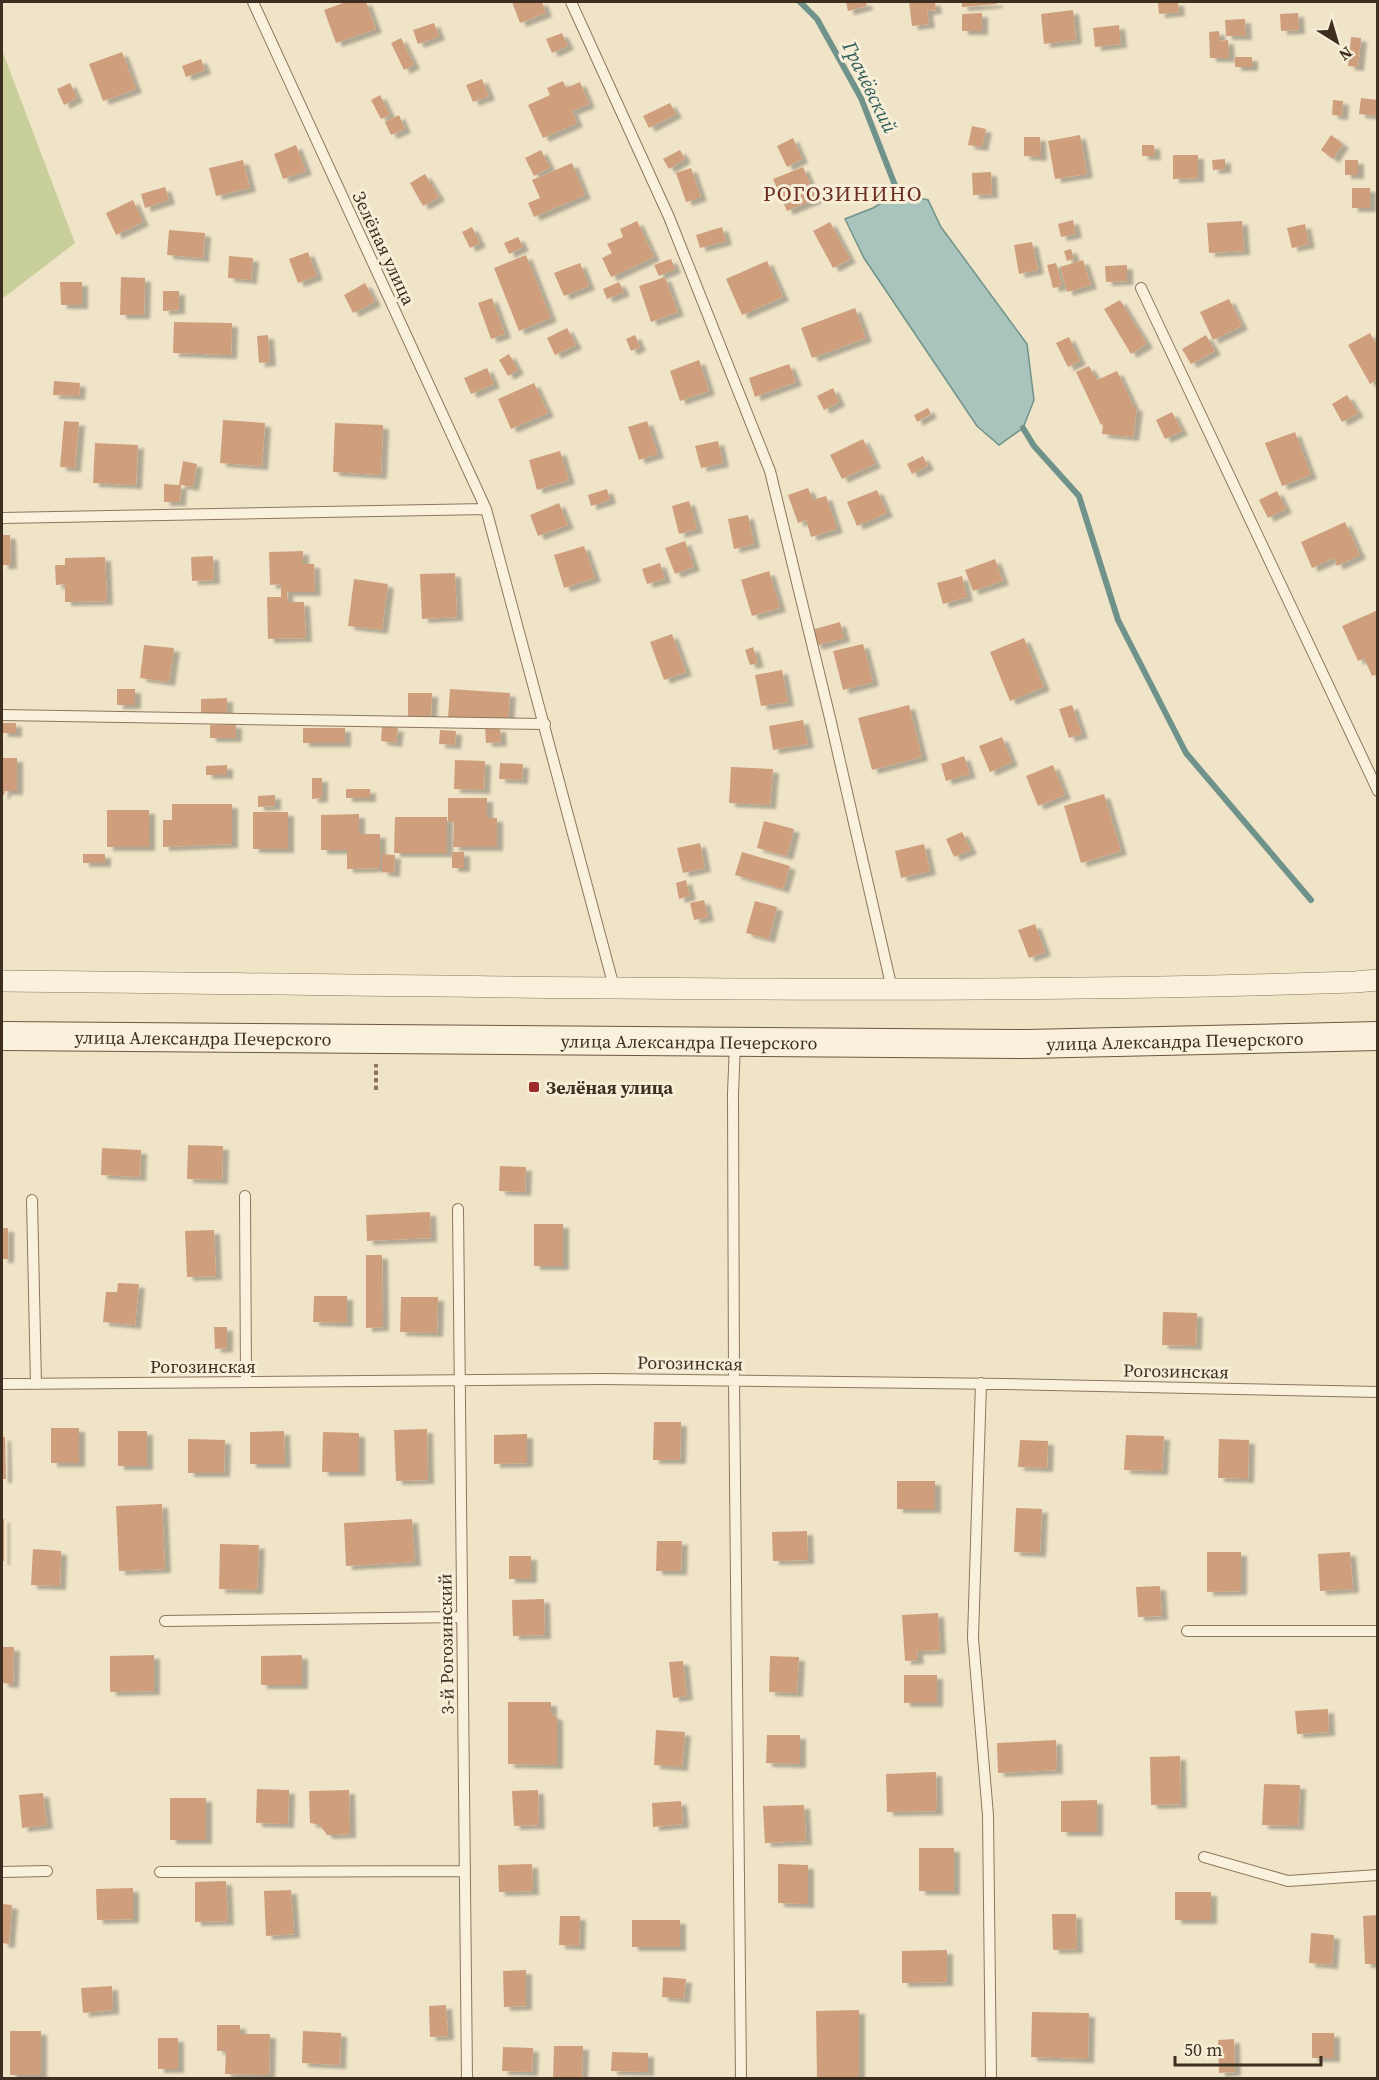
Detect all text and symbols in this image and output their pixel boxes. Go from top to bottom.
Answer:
north arrow [1307,12,1367,72]
water label: Грачёвский [835,35,905,138]
text: N [1334,42,1357,66]
district label: РОГОЗИНИНО [763,179,923,208]
street label: Зелёная улица [347,187,422,310]
street label: улица Александра Печерского [74,1024,332,1051]
street label: улица Александра Печерского [1046,1025,1304,1056]
street label: улица Александра Печерского [560,1028,818,1055]
place label: Зелёная улица [546,1075,673,1100]
marker: Зелёная улица [527,1080,541,1094]
street label: Рогозинская [637,1350,743,1376]
street label: Рогозинская [150,1354,256,1379]
street label: Рогозинская [1123,1358,1229,1384]
street label: 3-й Рогозинский [432,1573,460,1715]
scale bar [1175,2029,1320,2067]
text: 50 m [1184,2037,1222,2062]

